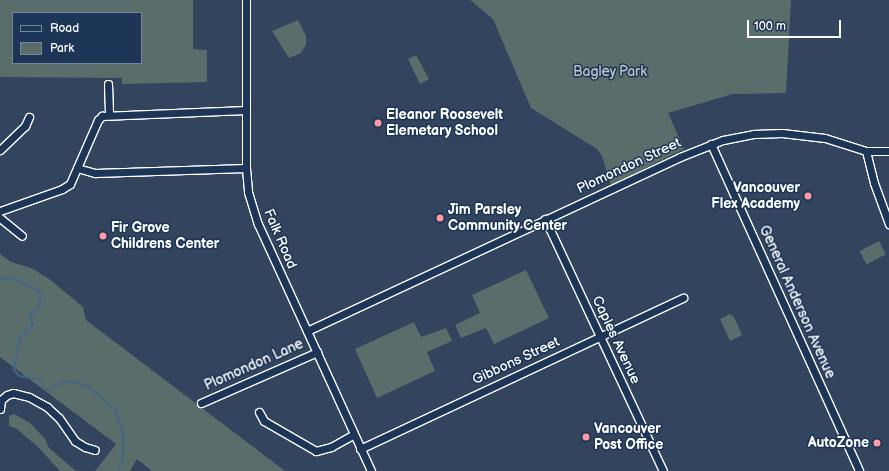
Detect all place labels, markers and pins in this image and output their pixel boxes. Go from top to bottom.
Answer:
place label: Eleanor Roosevelt Elemetary School [386,107,503,140]
marker: Eleanor Roosevelt Elemetary School [373,118,383,128]
place label: Vancouver Flex Academy [711,180,800,212]
marker: Vancouver Flex Academy [803,191,813,201]
place label: Jim Parsley Community Center [448,202,568,234]
marker: Jim Parsley Community Center [435,213,445,223]
place label: Fir Grove Childrens Center [111,220,219,252]
marker: Fir Grove Childrens Center [98,231,108,241]
place label: Vancouver Post Office [594,421,663,454]
marker: Vancouver Post Office [581,432,591,442]
place label: AutoZone [808,435,869,451]
marker: AutoZone [872,438,882,448]

